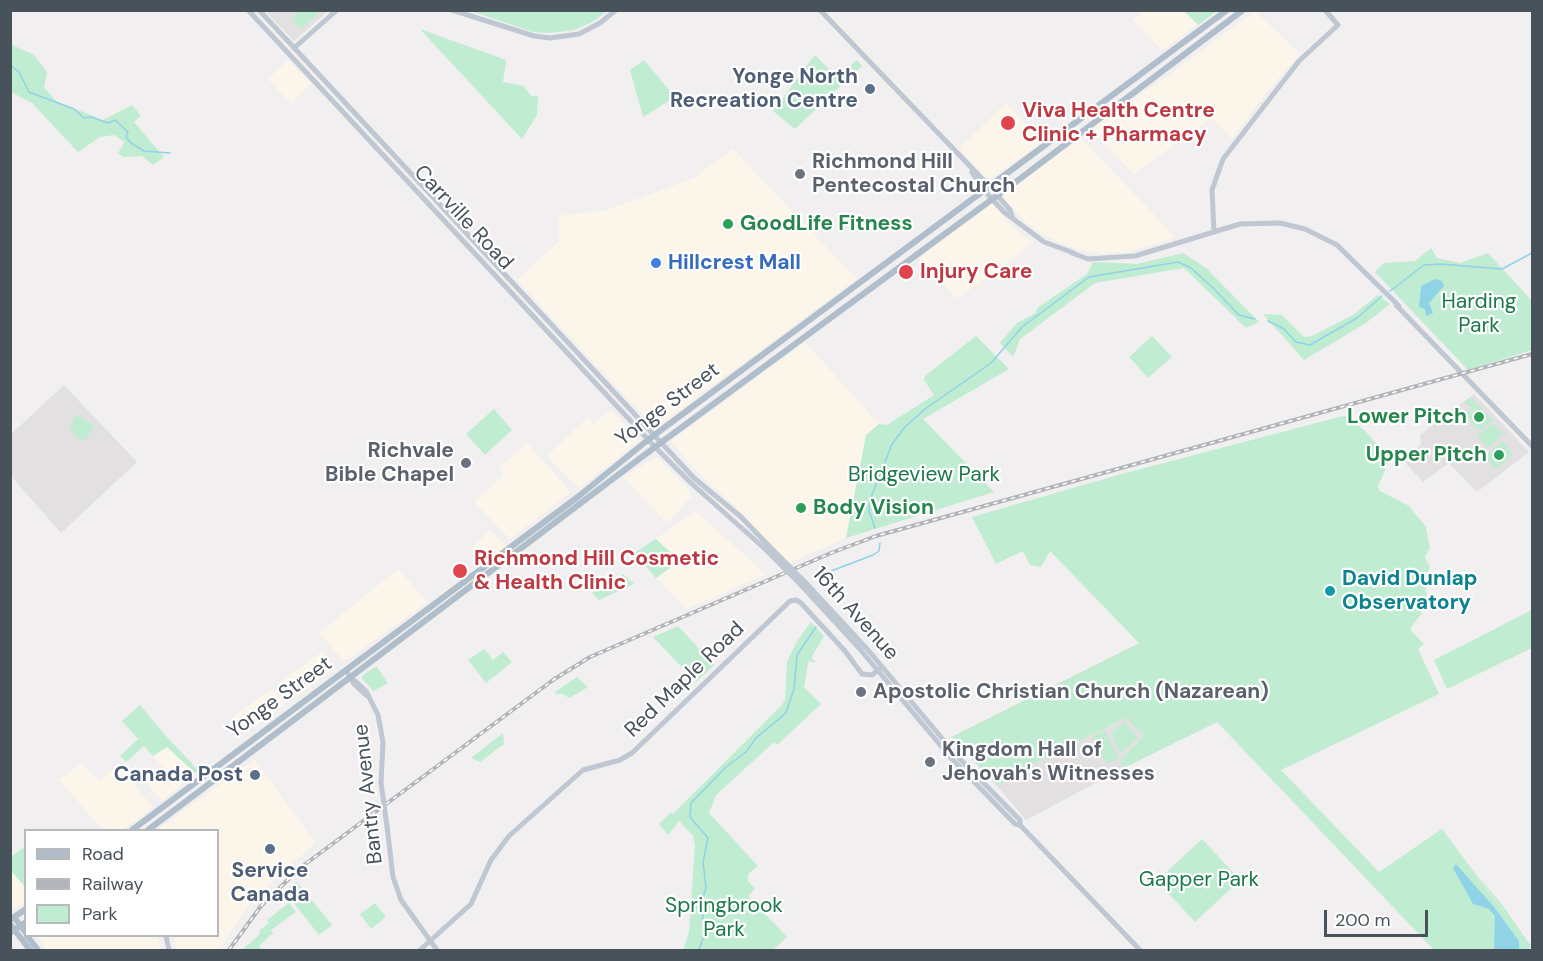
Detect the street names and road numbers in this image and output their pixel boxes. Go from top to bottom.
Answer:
street label: Carrville Road [408,160,518,276]
street label: Yonge Street [611,358,725,452]
street label: 16th Avenue [806,562,904,666]
street label: Red Maple Road [620,617,750,743]
street label: Yonge Street [223,652,337,744]
street label: Bantry Avenue [349,723,389,865]

